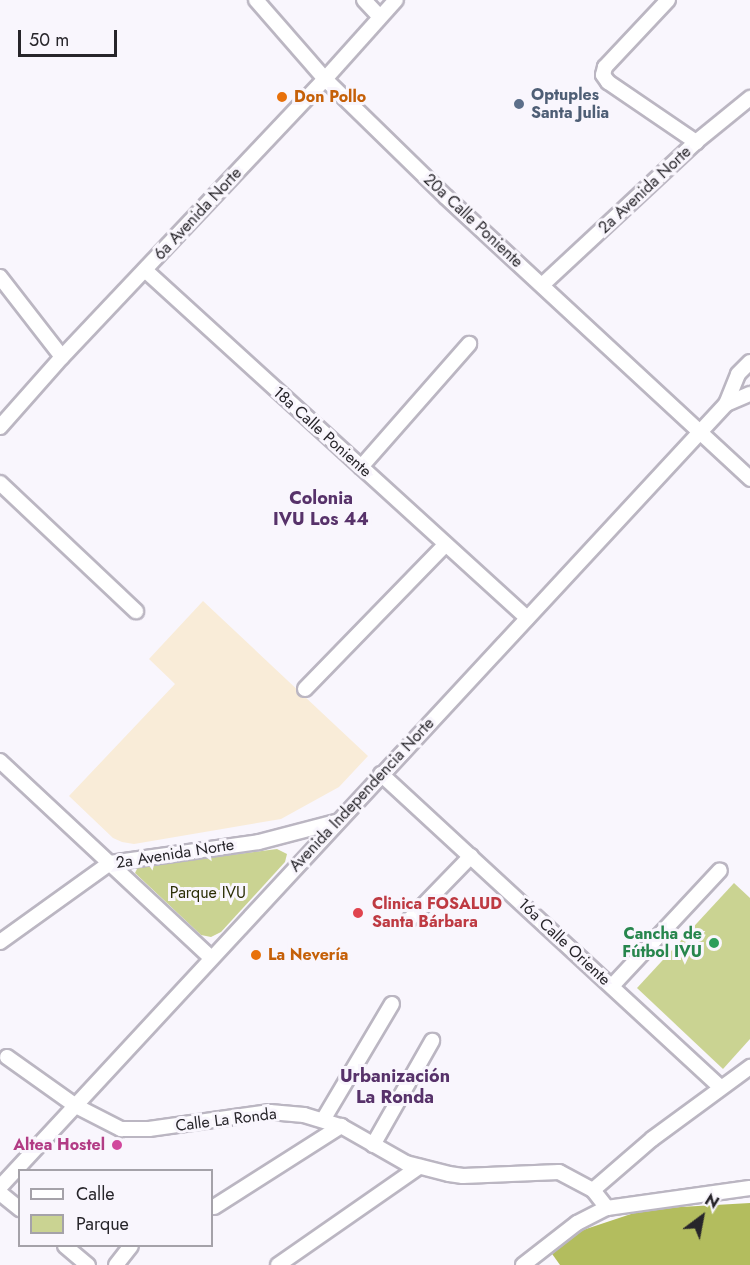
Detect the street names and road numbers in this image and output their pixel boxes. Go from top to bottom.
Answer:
street label: 2a Avenida Norte [595,142,695,238]
street label: 6a Avenida Norte [150,164,246,264]
street label: 20a Calle Poniente [419,170,527,272]
street label: 18a Calle Poniente [269,383,375,481]
street label: Avenida Independencia Norte [286,714,438,876]
street label: 2a Avenida Norte [115,835,235,873]
street label: 16a Calle Oriente [514,894,614,990]
street label: Calle La Ronda [174,1104,278,1136]

